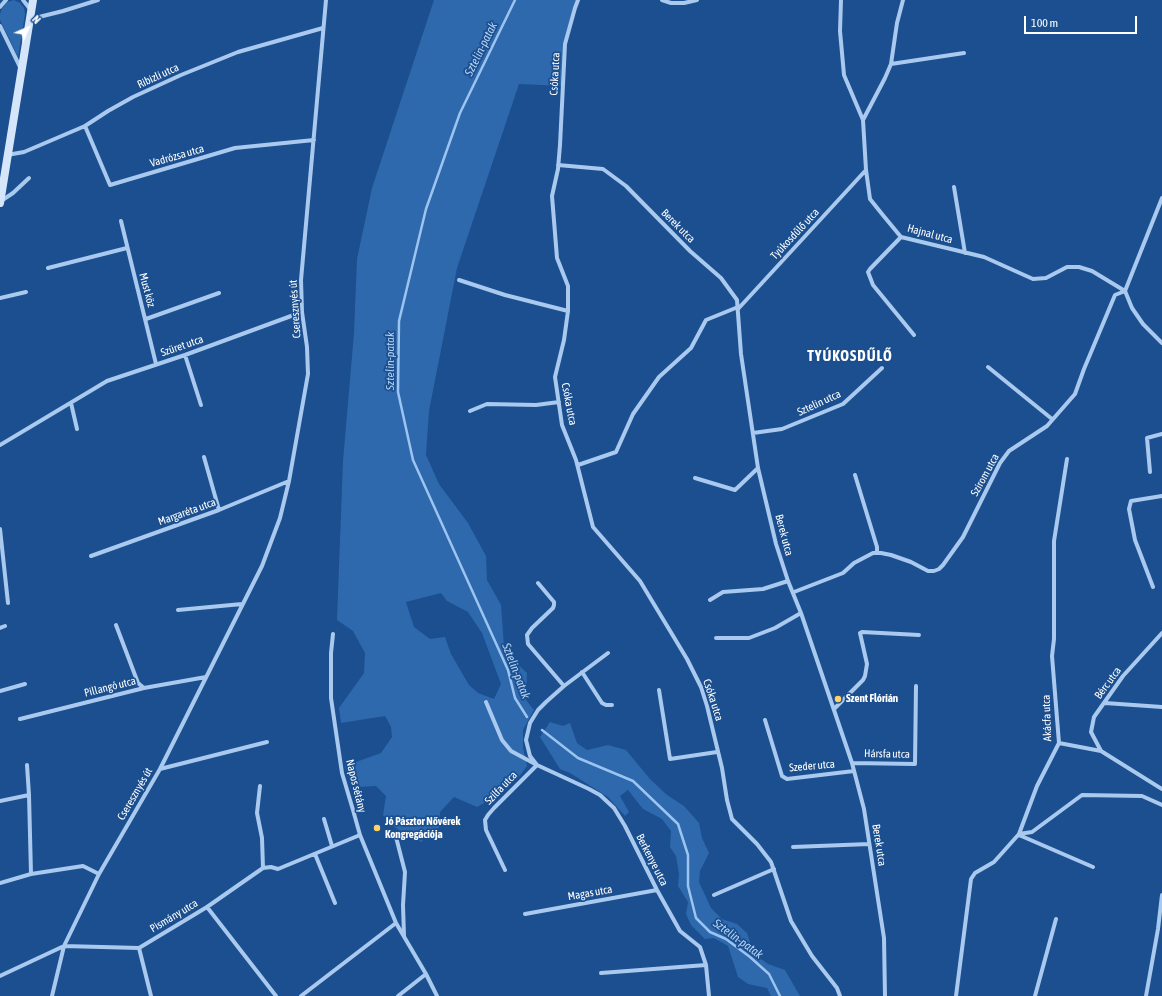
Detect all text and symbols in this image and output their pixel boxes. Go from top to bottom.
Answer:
north arrow [8,8,48,48]
scale bar [1026,8,1139,34]
text: N [30,13,43,26]
text: 100 m [1031,16,1058,30]
water label: Sztelin-patak [462,20,500,78]
street label: Csóka utca [547,52,563,96]
street label: Ribizli utca [135,61,181,91]
street label: Vadrózsa utca [148,142,206,170]
street label: Berek utca [658,206,698,246]
street label: Tyúkosdűlő utca [768,206,822,262]
street label: Hajnal utca [906,222,954,246]
street label: Must köz [136,271,158,309]
street label: Cseresznyés út [286,279,304,339]
water label: Sztelin-patak [383,332,397,390]
street label: Szüret utca [159,333,205,359]
district label: TYÚKOSDŰLŐ [807,347,893,365]
street label: Csóka utca [558,382,580,426]
street label: Sztelin utca [795,387,843,419]
street label: Szirom utca [968,451,1002,499]
street label: Margaréta utca [156,495,218,529]
street label: Berek utca [772,513,796,557]
water label: Sztelin-patak [499,641,533,701]
street label: Bérc utca [1092,664,1124,702]
street label: Pillangó utca [83,674,137,700]
street label: Csóka utca [700,678,726,722]
place label: Szent Flórián [846,692,898,706]
marker: Szent Flórián [833,694,843,704]
street label: Akácfa utca [1040,694,1054,742]
street label: Hársfa utca [864,747,910,761]
street label: Szeder utca [789,757,835,775]
street label: Napos sétány [343,758,369,814]
street label: Cseresznyés út [115,765,155,823]
street label: Szilfa utca [482,769,520,807]
place label: Jó Pásztor Nővérek Kongregációja [385,815,460,841]
marker: Jó Pásztor Nővérek Kongregációja [372,823,382,833]
street label: Berek utca [869,823,889,867]
street label: Berkenye utca [633,832,671,888]
street label: Magas utca [567,883,613,903]
street label: Pismány utca [148,897,200,935]
water label: Sztelin-patak [710,916,766,962]

